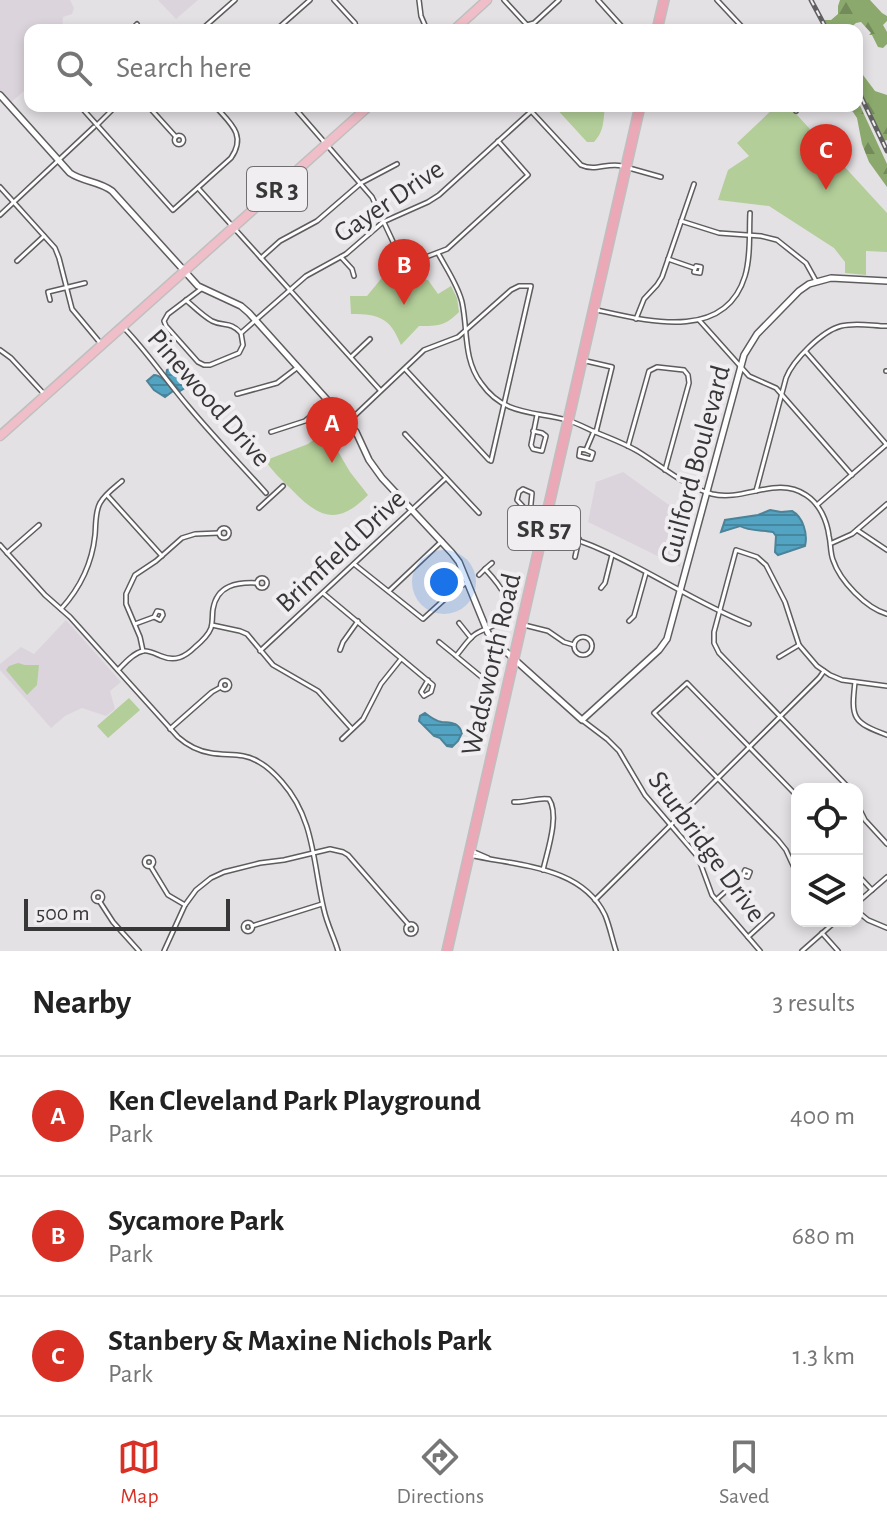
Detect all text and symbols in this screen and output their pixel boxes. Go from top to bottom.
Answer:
search box [24,24,863,112]
icon: search [52,46,96,90]
text: Search here [116,53,252,83]
pin: C [800,124,852,190]
street label: Gayer Drive [329,155,449,248]
road number: SR 3 [247,167,307,211]
pin: B [378,239,430,305]
street label: Pinewood Drive [141,324,275,472]
street label: Guilford Boulevard [656,362,736,567]
pin: A [306,397,358,463]
street label: Brimfield Drive [271,485,411,618]
road number: SR 57 [508,506,580,550]
your location [424,562,464,602]
street label: Wadsworth Road [457,571,527,758]
street label: Sturbridge Drive [642,767,770,928]
map controls [791,783,863,927]
button: locate [791,783,863,855]
button: layers [791,855,863,927]
scale bar [24,895,230,931]
text: 500 m [36,902,90,924]
text: Nearby [32,986,131,1020]
text: 3 results [772,990,855,1016]
text: Ken Cleveland Park Playground [108,1086,481,1116]
text: A [50,1103,66,1129]
text: 400 m [790,1103,855,1129]
text: Park [108,1121,153,1147]
text: Sycamore Park [108,1206,284,1236]
text: B [50,1223,66,1249]
text: 680 m [792,1223,855,1249]
text: Park [108,1241,153,1267]
text: Stanbery & Maxine Nichols Park [108,1326,492,1356]
text: C [51,1343,65,1369]
text: 1.3 km [792,1343,855,1369]
text: Park [108,1361,153,1387]
tab: Map [117,1435,161,1509]
tab: Directions [396,1435,484,1509]
tab: Saved [719,1435,769,1509]

